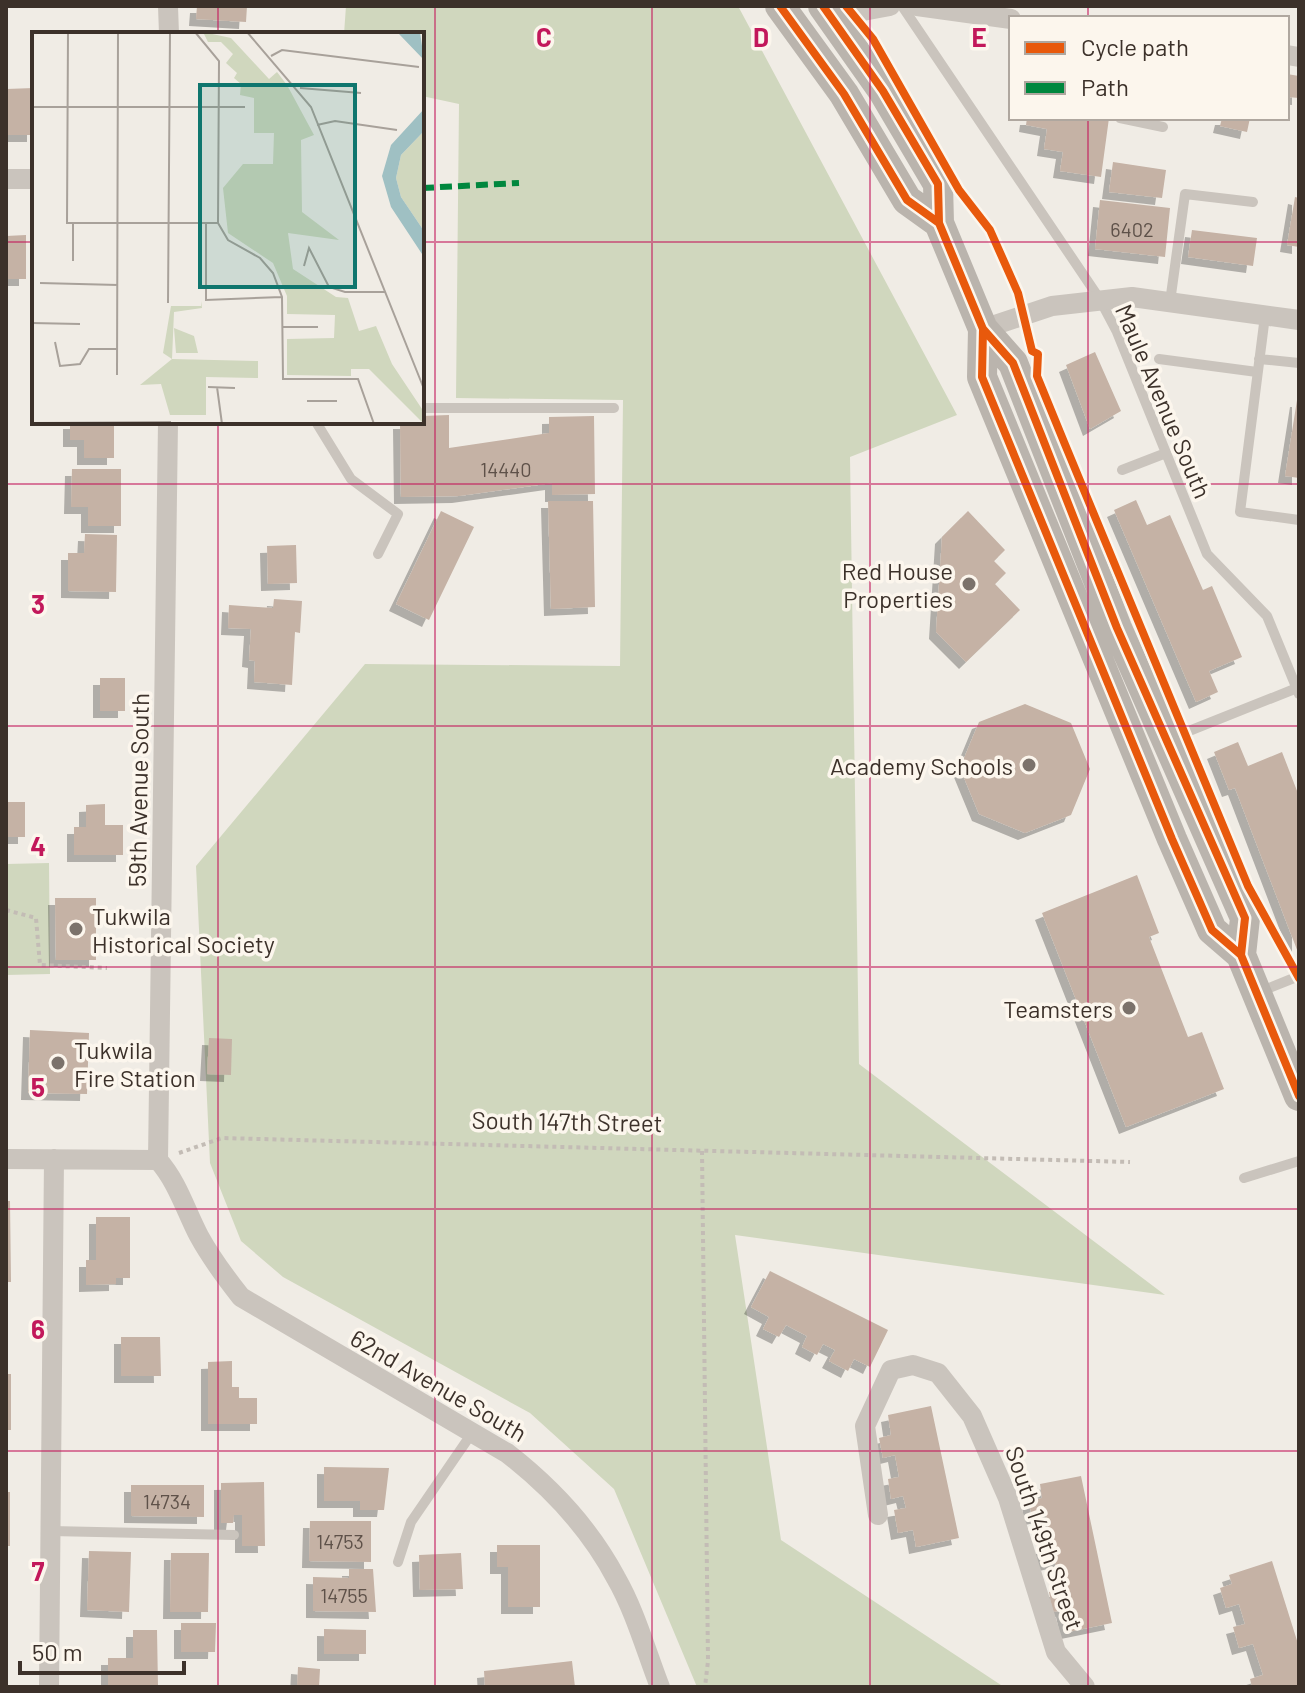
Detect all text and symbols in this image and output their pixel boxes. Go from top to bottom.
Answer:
legend [1009,16,1289,120]
text: C [536,21,552,52]
text: D [753,21,769,52]
text: E [971,21,987,52]
inset map [32,32,424,424]
text: Cycle path [1081,32,1189,61]
text: Path [1081,72,1129,101]
house number: 6402 [1110,217,1154,241]
street label: Maule Avenue South [1110,300,1218,502]
house number: 14440 [480,457,532,481]
place label: Red House Properties [842,556,953,613]
marker: Red House Properties [960,575,978,593]
text: 3 [31,588,45,619]
street label: 59th Avenue South [122,693,154,887]
place label: Academy Schools [830,751,1013,780]
marker: Academy Schools [1020,756,1038,774]
text: 4 [30,830,46,861]
place label: Tukwila Historical Society [92,901,275,958]
marker: Tukwila Historical Society [67,920,85,938]
place label: Teamsters [1003,994,1113,1023]
marker: Teamsters [1120,999,1138,1017]
place label: Tukwila Fire Station [74,1035,196,1092]
marker: Tukwila Fire Station [49,1054,67,1072]
text: 5 [31,1071,45,1102]
street label: South 147th Street [471,1105,663,1137]
text: 6 [31,1313,45,1344]
street label: 62nd Avenue South [346,1323,532,1447]
street label: South 149th Street [1000,1442,1090,1634]
house number: 14734 [143,1489,191,1513]
house number: 14753 [316,1529,364,1553]
text: 7 [32,1555,45,1586]
house number: 14755 [320,1583,368,1607]
scale bar [20,1625,184,1675]
text: 50 m [32,1637,83,1666]

